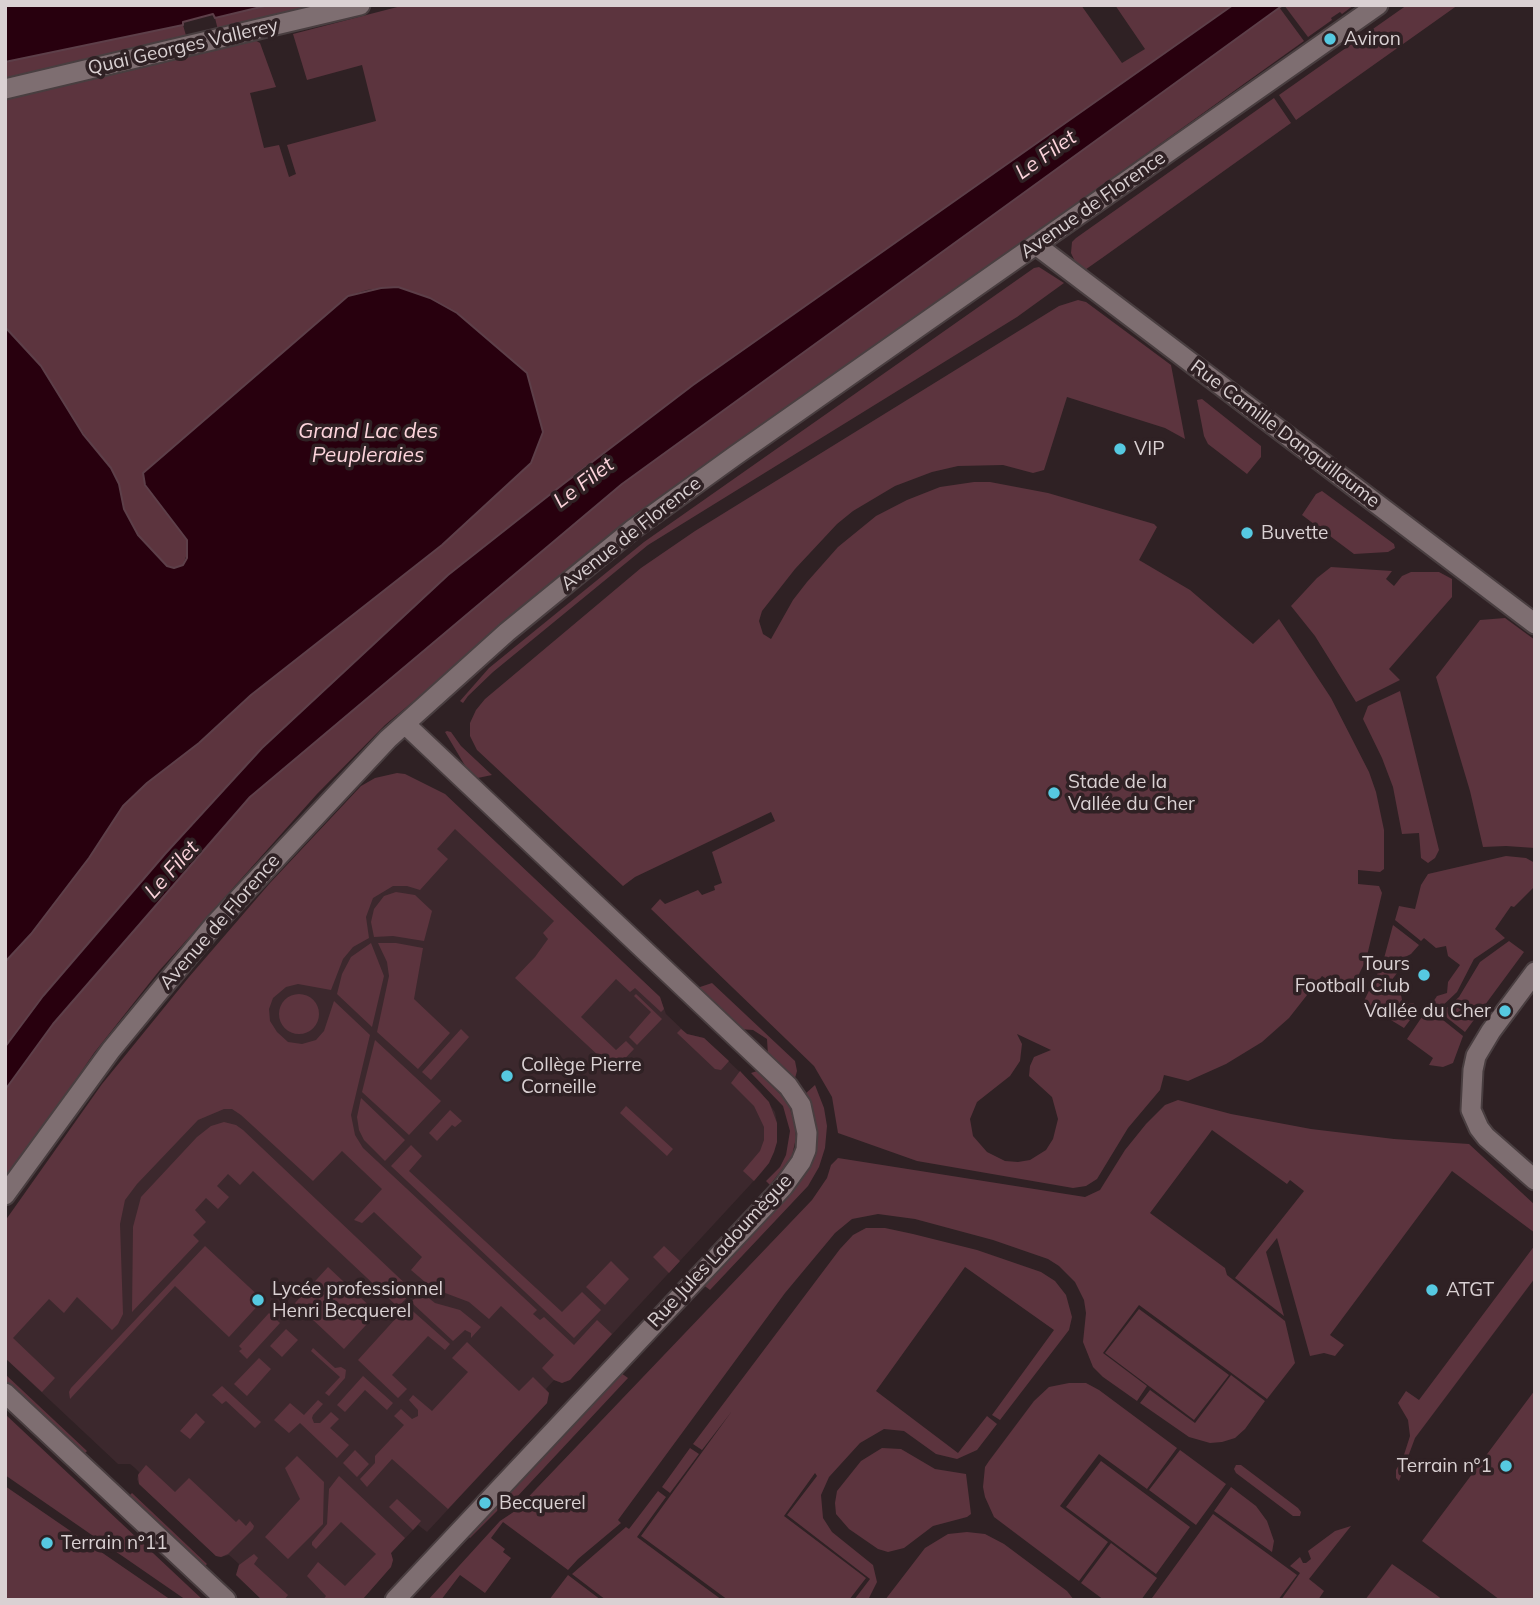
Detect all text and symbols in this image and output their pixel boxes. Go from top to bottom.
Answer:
street label: Quai Georges Vallerey [86,14,280,80]
place label: Aviron [1344,28,1401,50]
marker: Aviron [1322,31,1338,47]
water label: Le Filet [1011,125,1081,185]
street label: Avenue de Florence [1016,146,1170,264]
street label: Rue Camille Danguillaume [1186,355,1384,513]
water label: Grand Lac des Peupleraies [298,419,438,469]
place label: VIP [1134,438,1165,460]
marker: VIP [1112,441,1128,457]
water label: Le Filet [549,452,619,514]
street label: Avenue de Florence [556,472,706,596]
place label: Buvette [1261,522,1328,544]
marker: Buvette [1239,525,1255,541]
place label: Stade de la Vallée du Cher [1068,771,1195,815]
marker: Stade de la Vallée du Cher [1046,785,1062,801]
water label: Le Filet [140,836,204,904]
street label: Avenue de Florence [155,850,285,994]
place label: Tours Football Club [1295,953,1410,997]
marker: Tours Football Club [1416,967,1432,983]
place label: Vallée du Cher [1364,1000,1491,1022]
marker: Vallée du Cher [1497,1003,1513,1019]
place label: Collège Pierre Corneille [521,1054,642,1098]
marker: Collège Pierre Corneille [499,1068,515,1084]
street label: Rue Jules Ladoumègue [643,1170,797,1332]
place label: Lycée professionnel Henri Becquerel [272,1278,443,1322]
place label: ATGT [1446,1279,1494,1301]
marker: ATGT [1424,1282,1440,1298]
marker: Lycée professionnel Henri Becquerel [250,1292,266,1308]
place label: Terrain n°1 [1397,1455,1492,1477]
marker: Terrain n°1 [1498,1458,1514,1474]
place label: Becquerel [499,1492,586,1514]
marker: Becquerel [477,1495,493,1511]
place label: Terrain n°11 [61,1532,168,1554]
marker: Terrain n°11 [39,1535,55,1551]

